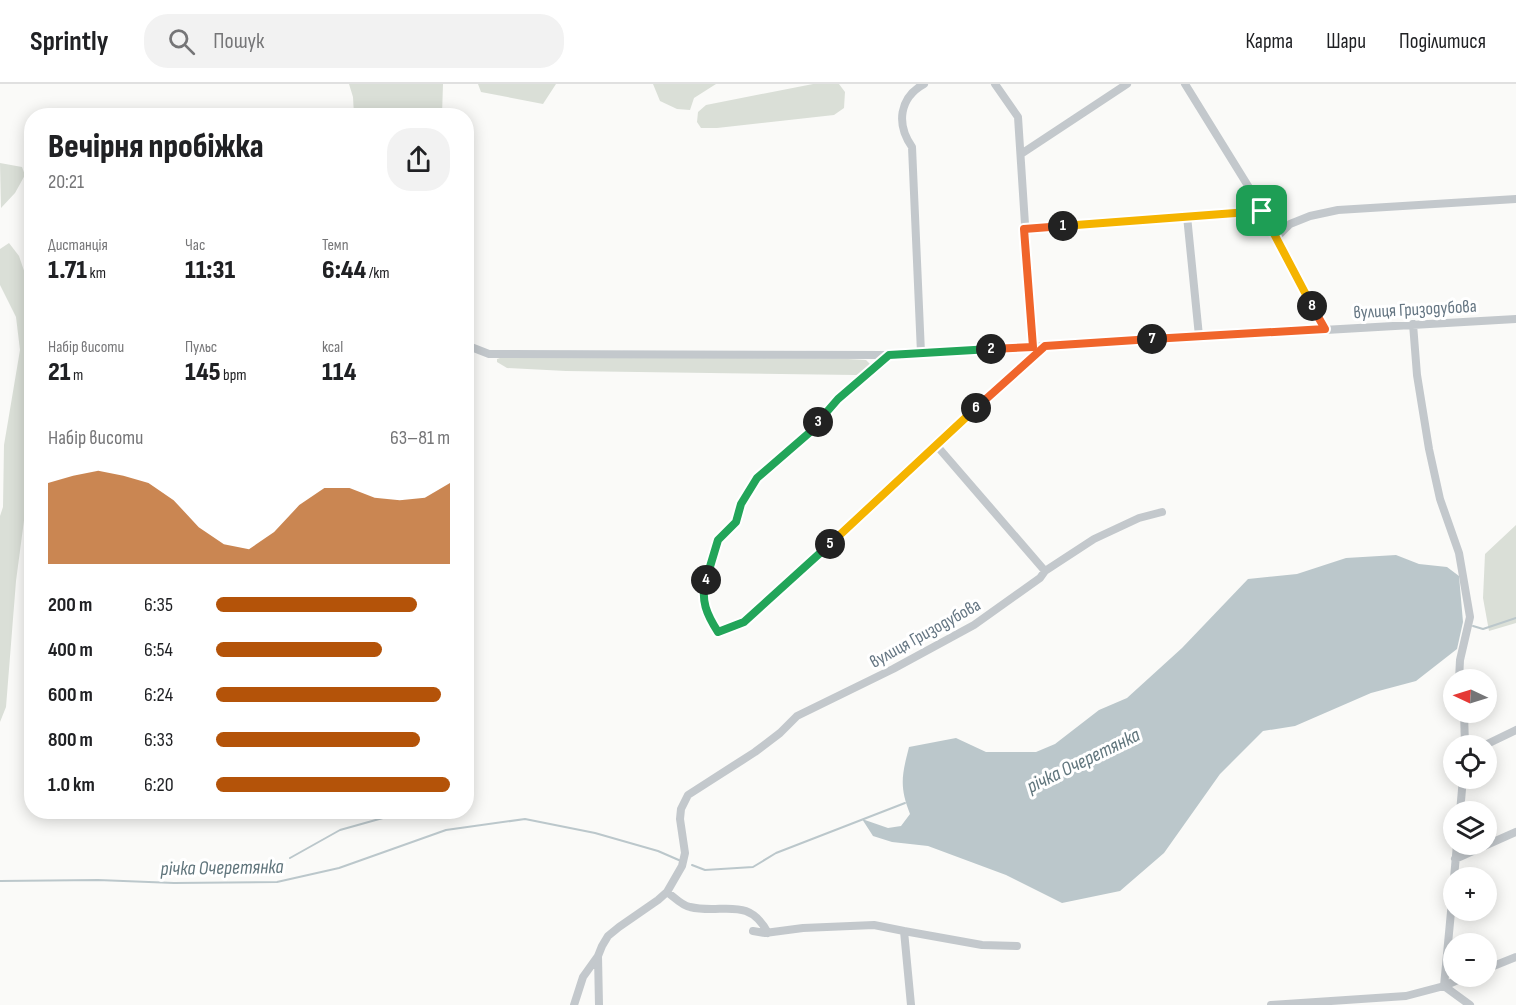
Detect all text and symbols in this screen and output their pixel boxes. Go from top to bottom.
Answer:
search box [144,14,564,68]
text: Sprintly [30,25,108,58]
icon: search [165,25,198,58]
text: Пошук [213,28,264,55]
text: Карта [1245,29,1293,54]
text: Шари [1326,29,1366,54]
text: Поділитися [1399,29,1486,54]
text: Вечірня пробіжка [48,127,264,167]
button: share [387,128,450,191]
text: 20:21 [48,170,84,194]
pin [1236,185,1287,236]
icon: arrive [1245,194,1278,227]
pin: 1 [1048,211,1078,241]
text: 1 [1060,216,1066,235]
text: Дистанція [48,236,108,255]
text: Час [185,236,205,255]
text: Темп [322,236,349,255]
text: 1.71 [48,255,87,286]
text: 11:31 [185,255,235,286]
text: 6:44 [322,255,366,286]
text: km [87,264,106,283]
text: /km [366,264,390,283]
pin: 8 [1297,291,1327,321]
text: 8 [1308,296,1316,315]
street label: вулиця Гризодубова [1353,296,1477,323]
pin: 7 [1137,324,1167,354]
text: 7 [1149,329,1155,348]
pin: 2 [976,334,1006,364]
text: Набір висоти [48,338,124,357]
text: Пульс [185,338,217,357]
text: kcal [322,338,343,357]
text: 2 [987,339,995,358]
text: 21 [48,357,70,388]
text: 145 [185,357,220,388]
text: 114 [322,357,356,388]
text: m [70,366,83,385]
text: bpm [220,366,247,385]
pin: 6 [961,393,991,423]
text: 6 [972,398,980,417]
pin: 3 [803,407,833,437]
text: 3 [814,412,822,431]
text: Набір висоти [48,426,143,450]
text: 63–81 m [390,426,450,450]
pin: 5 [815,529,845,559]
text: 5 [826,534,834,553]
pin: 4 [691,565,721,595]
text: 4 [702,570,710,589]
text: 200 m [48,593,92,617]
text: 6:35 [144,593,173,617]
street label: вулиця Гризодубова [866,594,984,673]
text: 400 m [48,638,93,662]
text: 6:54 [144,638,173,662]
north arrow [1443,669,1497,723]
map controls [1443,669,1497,987]
text: 600 m [48,683,93,707]
text: 6:24 [144,683,173,707]
water label: річка Очеретянка [1022,723,1144,799]
text: 800 m [48,728,93,752]
text: 6:33 [144,728,173,752]
button: locate [1443,735,1497,789]
text: 1.0 km [48,773,95,797]
text: 6:20 [144,773,174,797]
button: layers [1443,801,1497,855]
water label: річка Очеретянка [159,855,284,881]
button: + [1443,867,1497,921]
button: − [1443,933,1497,987]

